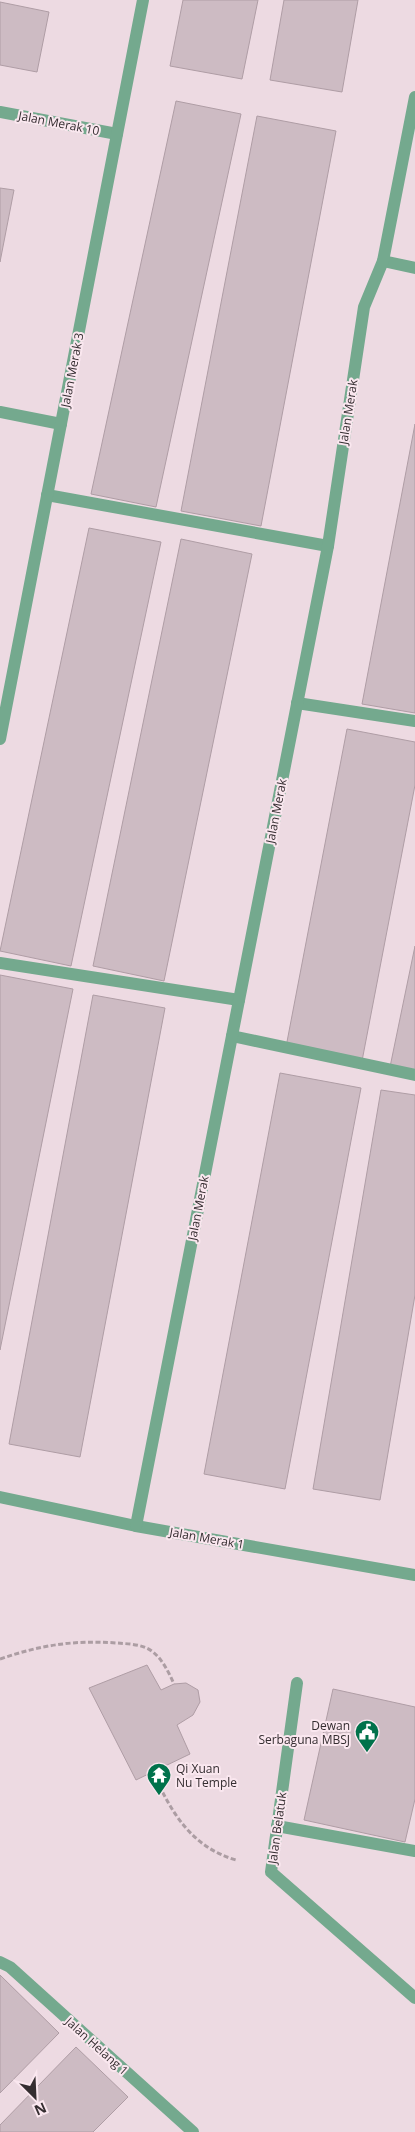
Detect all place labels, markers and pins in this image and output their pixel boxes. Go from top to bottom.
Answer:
place label: Dewan Serbaguna MBSJ [258,1717,350,1748]
public building icon: Dewan Serbaguna MBSJ [354,1719,380,1753]
place label: Qi Xuan Nu Temple [176,1760,237,1791]
temple icon: Qi Xuan Nu Temple [146,1762,172,1796]

